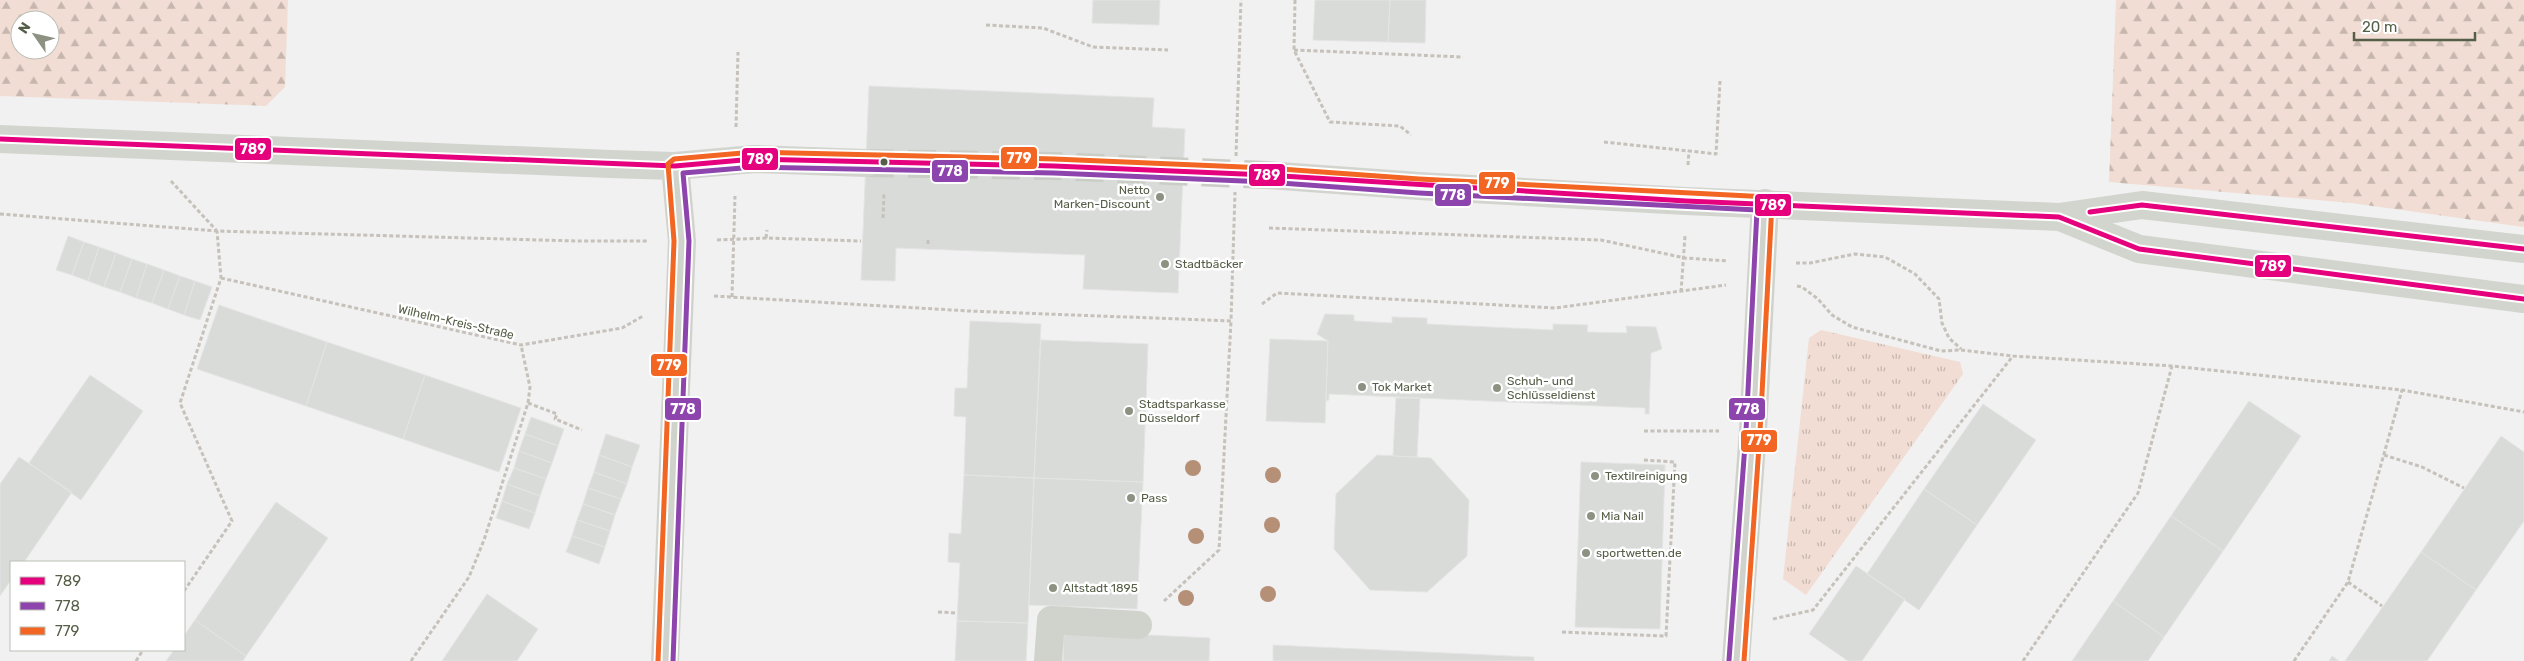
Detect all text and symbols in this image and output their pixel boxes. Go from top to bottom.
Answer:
north arrow [10,10,60,60]
scale bar [2354,10,2475,42]
text: 20 m [2362,18,2397,36]
text: N [15,19,35,37]
line badge: 789 [234,137,272,161]
text: 789 [240,141,266,158]
line badge: 779 [1000,146,1038,170]
line badge: 789 [741,147,779,171]
text: 779 [1006,150,1032,167]
text: 789 [747,151,773,168]
unlabelled marker [879,157,889,167]
line badge: 778 [931,159,969,183]
text: 778 [937,163,963,180]
line badge: 789 [1248,163,1286,187]
text: 789 [1254,167,1280,184]
line badge: 779 [1478,171,1516,195]
text: 779 [1484,175,1510,192]
place label: Netto Marken-Discount [1054,183,1150,211]
line badge: 778 [1434,183,1472,207]
text: 778 [1440,187,1466,204]
marker: Netto Marken-Discount [1154,191,1166,203]
line badge: 789 [1754,193,1792,217]
text: 789 [1760,197,1786,214]
line badge: 789 [2254,254,2292,278]
place label: Stadtbäcker [1175,257,1244,271]
marker: Stadtbäcker [1159,258,1171,270]
text: 789 [2260,258,2286,275]
street label: Wilhelm-Kreis-Straße [397,302,516,342]
line badge: 779 [650,353,688,377]
text: 779 [656,357,682,374]
place label: Schuh- und Schlüsseldienst [1507,374,1596,402]
place label: Tok Market [1372,380,1432,394]
marker: Tok Market [1356,381,1368,393]
marker: Schuh- und Schlüsseldienst [1491,382,1503,394]
line badge: 778 [664,397,702,421]
place label: Stadtsparkasse Düsseldorf [1139,397,1226,425]
line badge: 778 [1728,397,1766,421]
text: 778 [670,401,696,418]
text: 778 [1734,401,1760,418]
marker: Stadtsparkasse Düsseldorf [1123,405,1135,417]
line badge: 779 [1740,429,1778,453]
text: 779 [1746,432,1772,449]
place label: Textilreinigung [1605,469,1687,483]
marker: Textilreinigung [1589,470,1601,482]
place label: Pass [1141,491,1167,505]
marker: Pass [1125,492,1137,504]
place label: Mia Nail [1601,509,1644,523]
marker: Mia Nail [1585,510,1597,522]
place label: sportwetten.de [1596,546,1682,560]
marker: sportwetten.de [1580,547,1592,559]
legend [10,561,185,651]
text: 789 [55,572,81,590]
place label: Altstadt 1895 [1063,581,1138,595]
marker: Altstadt 1895 [1047,582,1059,594]
text: 778 [55,597,80,615]
text: 779 [55,622,79,640]

